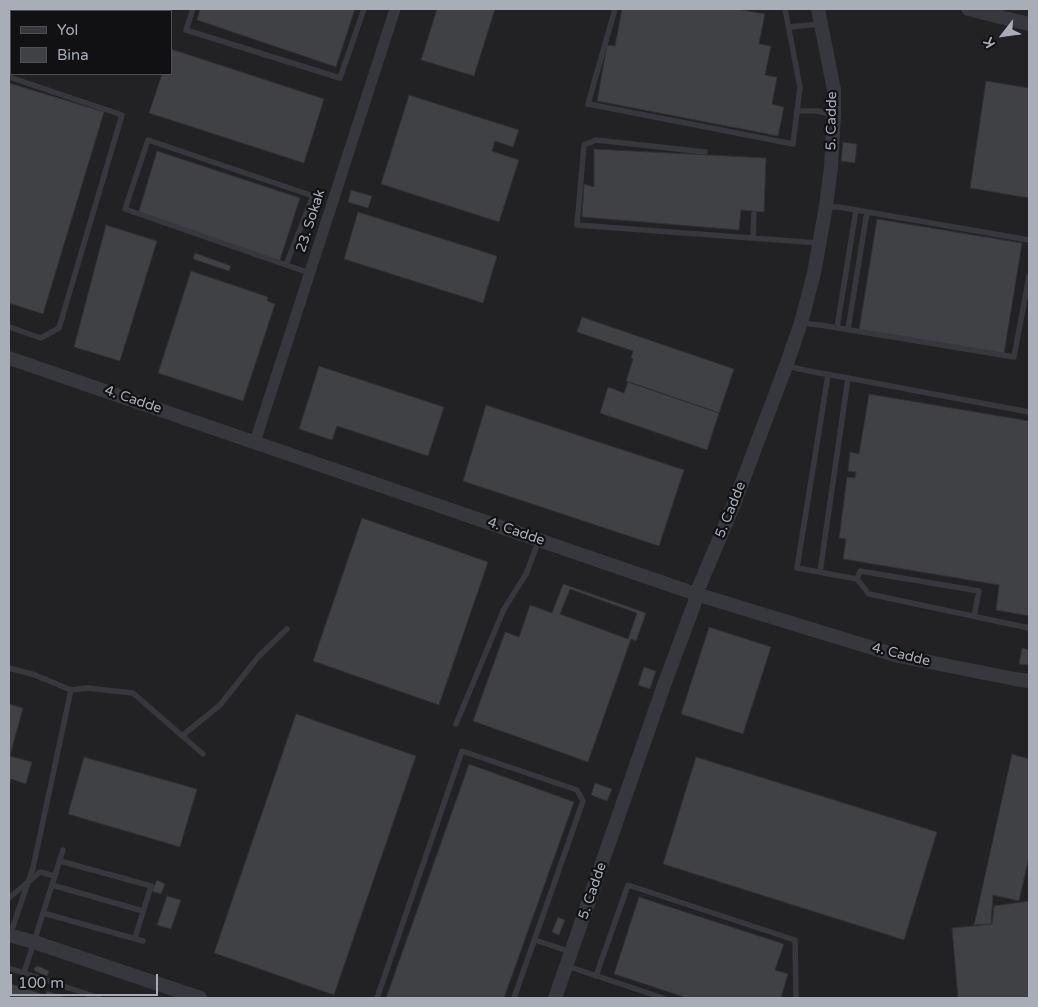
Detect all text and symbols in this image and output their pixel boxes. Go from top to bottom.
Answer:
legend [10,10,172,75]
north arrow [978,10,1028,60]
text: Yol [57,21,78,39]
text: K [980,34,999,51]
text: Bina [57,46,89,64]
street label: 5. Cadde [823,91,841,151]
street label: 23. Sokak [293,188,329,254]
street label: 4. Cadde [102,382,164,418]
street label: 5. Cadde [712,479,750,541]
street label: 4. Cadde [485,514,547,550]
street label: 4. Cadde [870,640,932,670]
street label: 5. Cadde [575,860,611,922]
scale bar [12,964,160,996]
text: 100 m [18,974,64,992]

